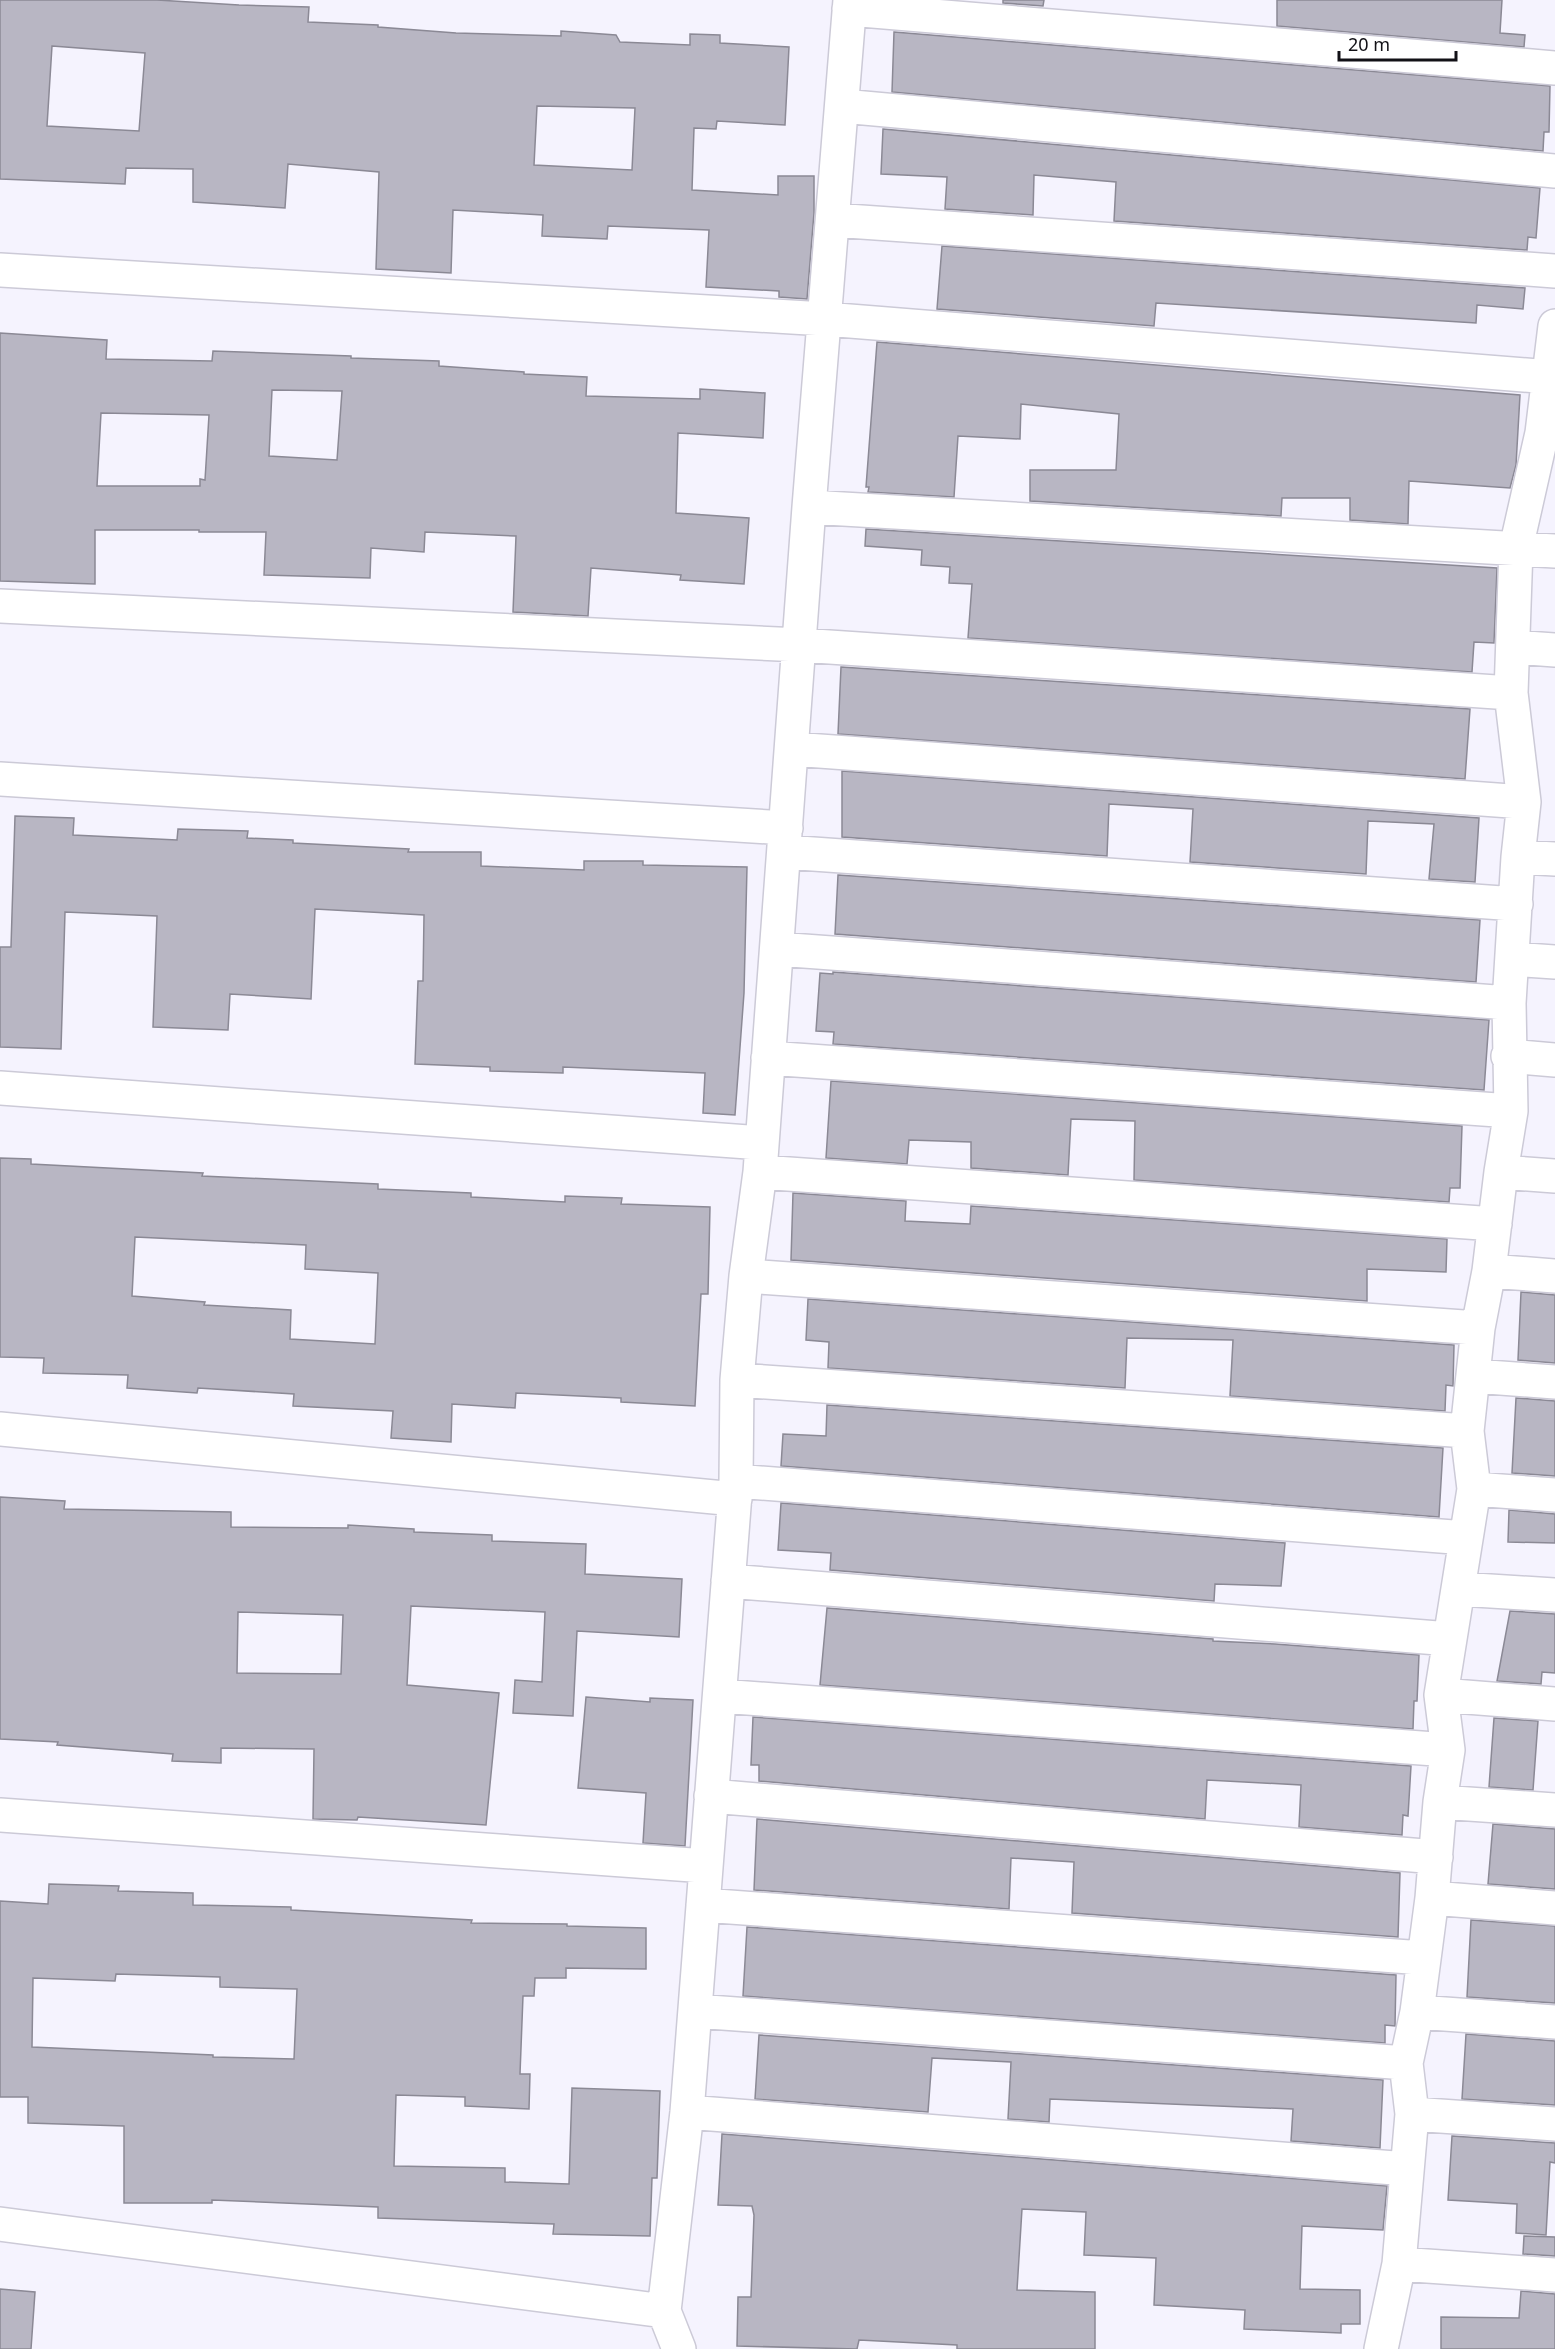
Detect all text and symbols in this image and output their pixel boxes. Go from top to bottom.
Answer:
scale bar [1339,24,1456,62]
text: 20 m [1348,32,1390,56]

